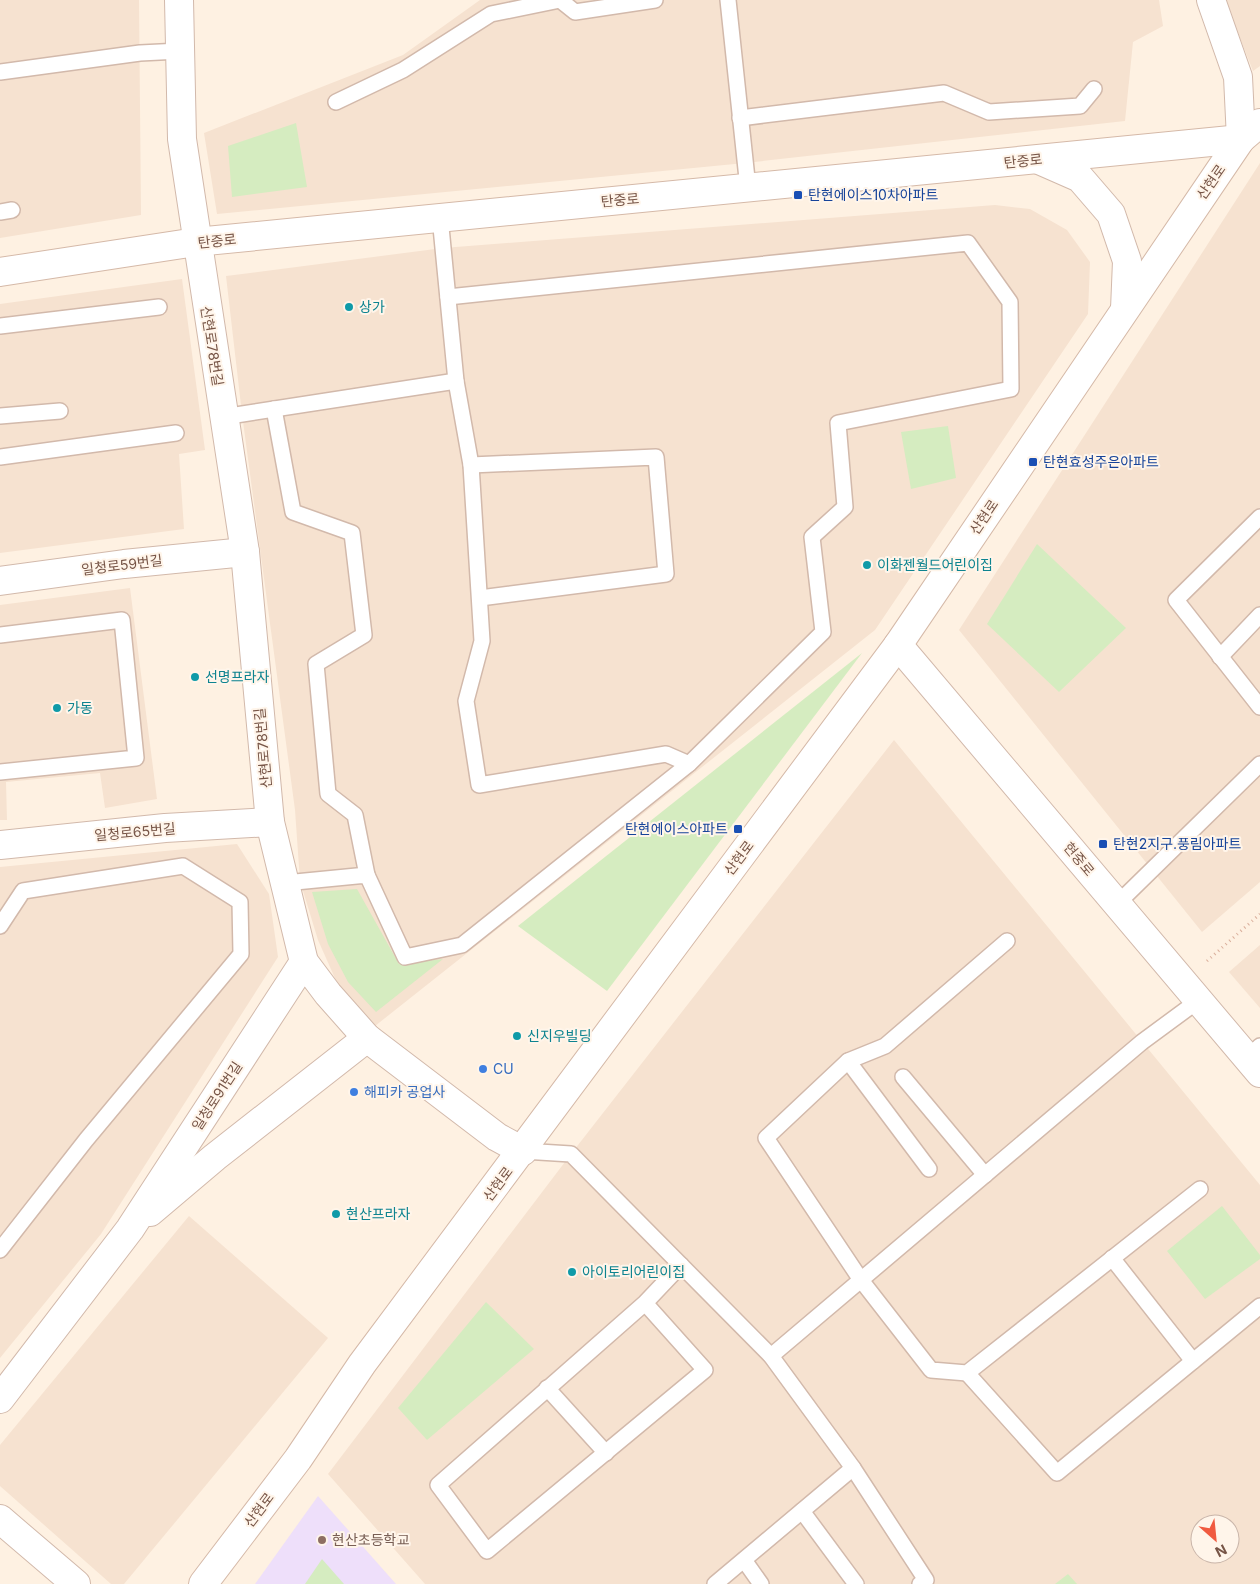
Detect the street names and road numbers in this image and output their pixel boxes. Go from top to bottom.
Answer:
street label: 탄중로 [1003,150,1043,171]
street label: 산현로 [1193,161,1229,202]
street label: 탄중로 [600,189,640,210]
street label: 탄중로 [197,230,237,251]
street label: 산현로78번길 [198,305,227,387]
street label: 산현로 [966,496,1002,537]
street label: 일청로59번길 [80,551,163,578]
street label: 산현로78번길 [251,707,274,789]
street label: 일청로65번길 [94,819,176,844]
street label: 산현로 [720,837,757,878]
street label: 현중로 [1060,838,1098,879]
street label: 일청로91번길 [188,1058,245,1133]
street label: 산현로 [479,1163,516,1204]
street label: 산현로 [240,1489,277,1530]

